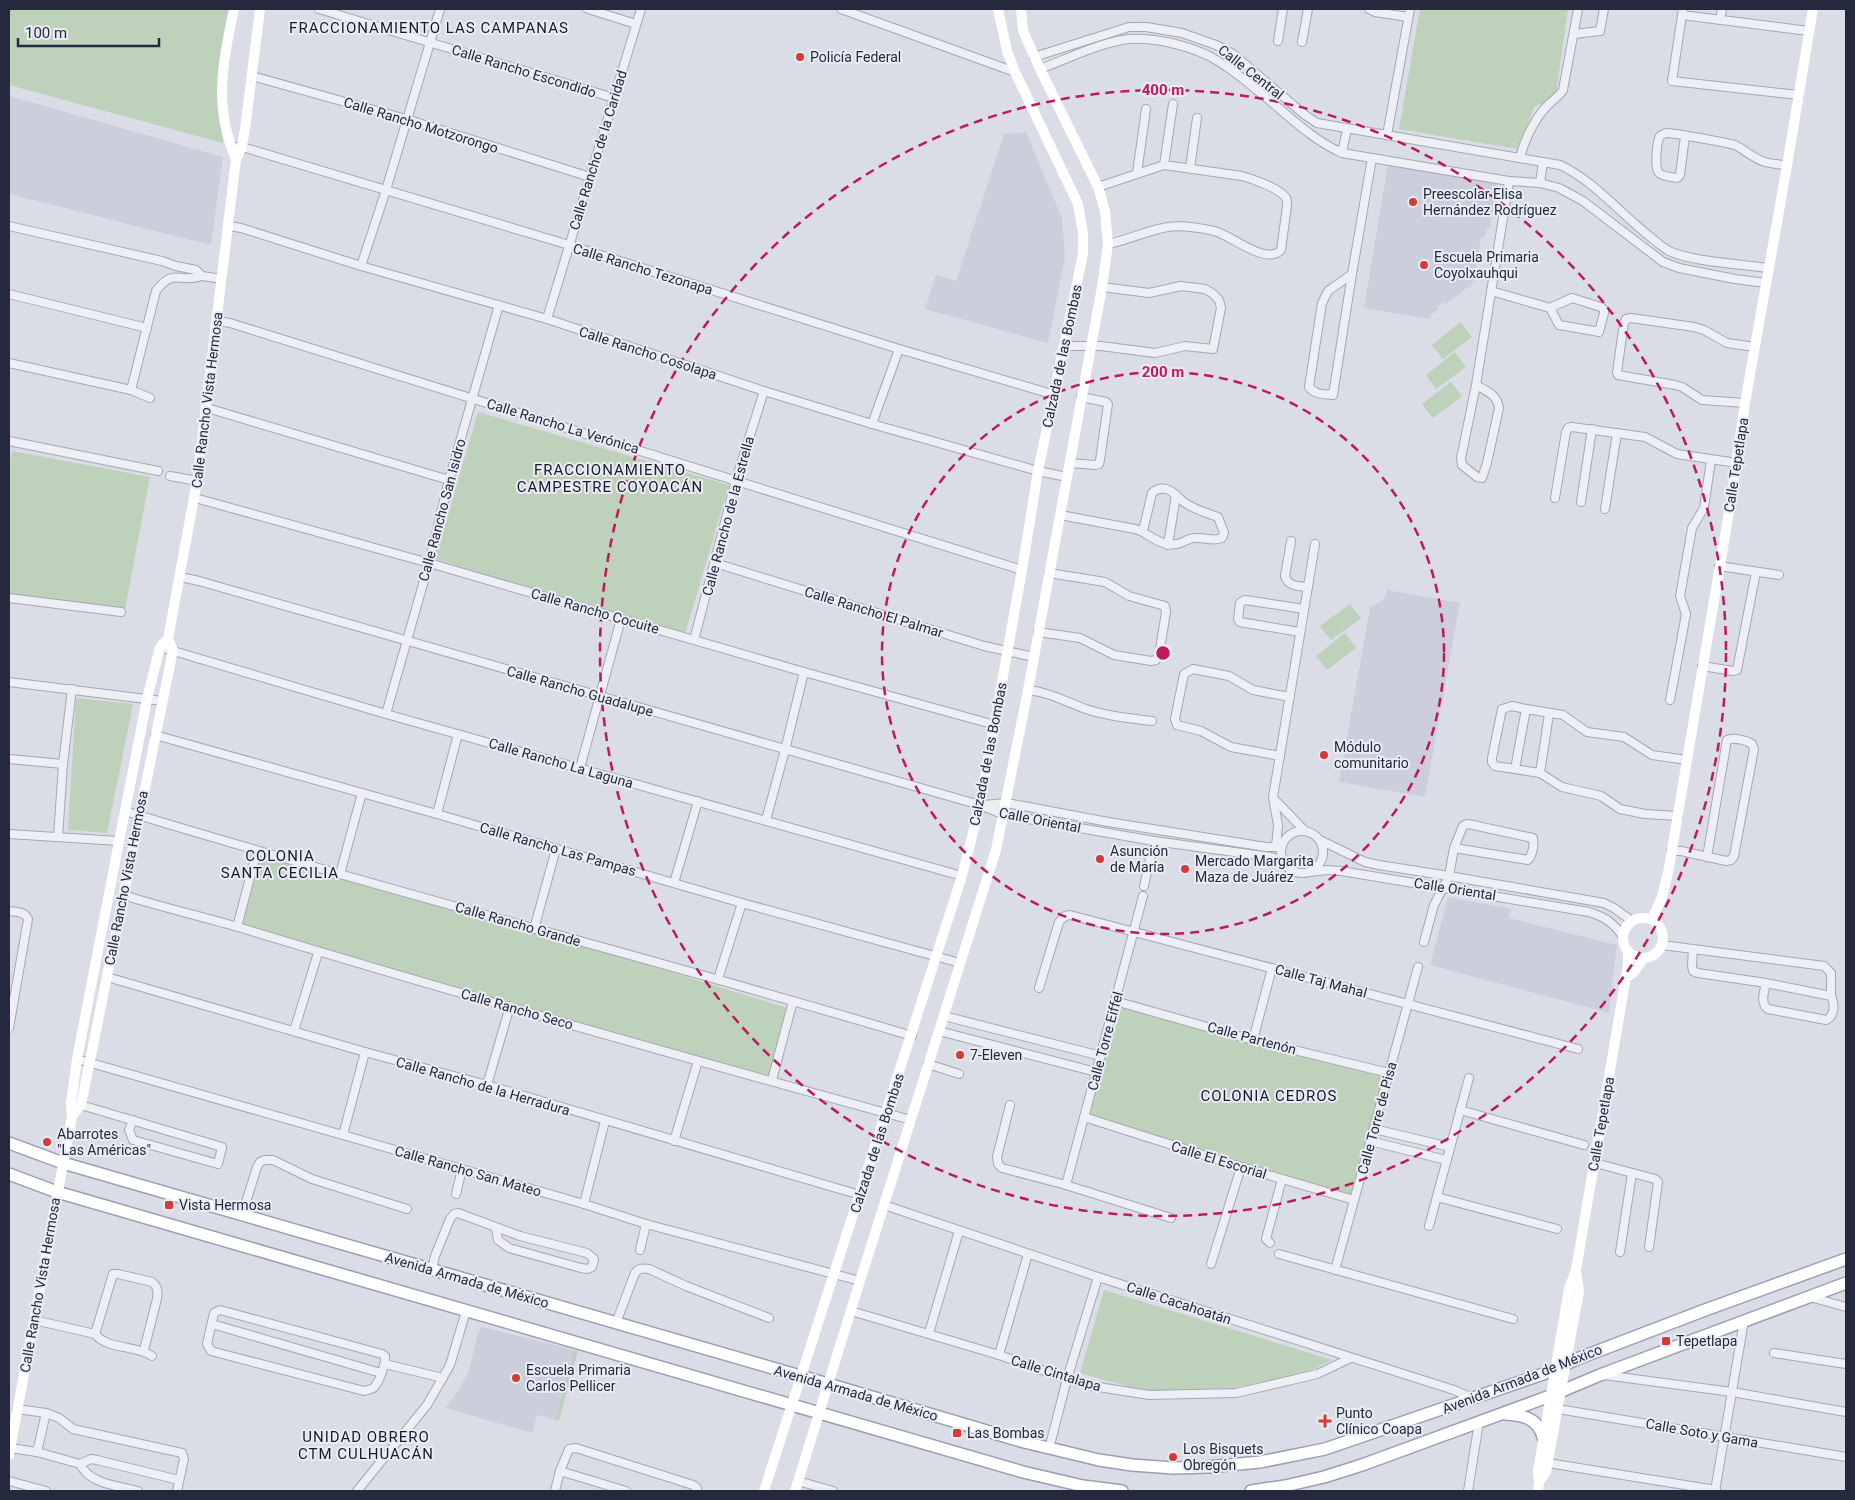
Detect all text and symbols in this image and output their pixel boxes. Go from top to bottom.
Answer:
scale bar [18,15,159,47]
district label: FRACCIONAMIENTO LAS CAMPANAS [289,19,569,37]
text: 100 m [25,24,67,42]
street label: Calle Rancho Escondido [450,41,598,101]
street label: Calle Central [1215,41,1287,103]
place label: Policía Federal [810,49,901,65]
marker: Policía Federal [794,51,806,63]
street label: Calle Rancho de la Caridad [566,68,630,232]
text: 400 m [1142,81,1184,99]
street label: Calle Rancho Motzorongo [342,94,500,156]
place label: Preescolar Elisa Hernández Rodríguez [1423,186,1557,218]
marker: Preescolar Elisa Hernández Rodríguez [1407,196,1419,208]
street label: Calle Rancho Tezonapa [571,240,715,298]
place label: Escuela Primaria Coyolxauhqui [1434,249,1539,281]
marker: Escuela Primaria Coyolxauhqui [1418,259,1430,271]
street label: Calzada de las Bombas [1039,283,1085,429]
street label: Calle Rancho Vista Hermosa [188,311,226,489]
street label: Calle Rancho Cosolapa [577,323,719,383]
text: 200 m [1142,363,1184,381]
street label: Calle Rancho La Verónica [485,395,641,457]
street label: Calle Tepetlapa [1721,417,1751,513]
street label: Calle Rancho de la Estrella [699,435,757,597]
street label: Calle Rancho San Isidro [415,437,469,583]
district label: FRACCIONAMIENTO CAMPESTRE COYOACÁN [517,461,703,496]
street label: Calle Rancho El Palmar [803,583,946,641]
street label: Calle Rancho Cocuite [529,585,661,637]
centre of rings [1154,644,1172,662]
street label: Calle Rancho Guadalupe [505,662,655,720]
street label: Calzada de las Bombas [966,681,1010,827]
street label: Calle Rancho La Laguna [487,735,635,791]
place label: Módulo comunitario [1334,739,1409,771]
marker: Módulo comunitario [1318,749,1330,761]
street label: Calle Rancho Vista Hermosa [101,789,151,967]
street label: Calle Oriental [998,804,1082,836]
street label: Calle Rancho Las Pampas [478,819,638,879]
place label: Asunción de María [1110,843,1168,875]
district label: COLONIA SANTA CECILIA [221,847,339,882]
marker: Asunción de María [1094,853,1106,865]
place label: Mercado Margarita Maza de Juárez [1195,853,1314,885]
marker: Mercado Margarita Maza de Juárez [1179,863,1191,875]
street label: Calle Oriental [1413,875,1497,903]
street label: Calle Rancho Grande [454,898,582,950]
street label: Calle Taj Mahal [1273,961,1369,1001]
street label: Calle Rancho Seco [459,985,575,1033]
street label: Calle Torre Eiffel [1084,990,1126,1092]
street label: Calle Partenón [1206,1018,1298,1058]
place label: 7-Eleven [970,1047,1022,1063]
marker: 7-Eleven [954,1049,966,1061]
street label: Calle Rancho de la Herradura [394,1053,572,1119]
street label: Calle Torre de Pisa [1354,1060,1400,1176]
street label: Calzada de las Bombas [847,1071,907,1215]
street label: Calle Tepetlapa [1585,1076,1617,1172]
district label: COLONIA CEDROS [1200,1087,1338,1105]
place label: Abarrotes "Las Américas" [57,1126,151,1158]
marker: Abarrotes "Las Américas" [41,1136,53,1148]
street label: Calle El Escorial [1169,1138,1269,1182]
street label: Calle Rancho San Mateo [393,1142,543,1200]
street label: Calle Rancho Vista Hermosa [17,1196,63,1374]
place label: Vista Hermosa [179,1197,271,1213]
marker: Vista Hermosa [163,1199,175,1211]
street label: Avenida Armada de México [383,1249,551,1311]
street label: Calle Cacahoatán [1125,1278,1233,1328]
place label: Tepetlapa [1676,1333,1737,1349]
marker: Tepetlapa [1660,1335,1672,1347]
street label: Avenida Armada de México [1440,1341,1604,1417]
street label: Calle Cintalapa [1009,1352,1103,1394]
place label: Escuela Primaria Carlos Pellicer [526,1362,631,1394]
street label: Avenida Armada de México [772,1362,940,1424]
marker: Escuela Primaria Carlos Pellicer [510,1372,522,1384]
place label: Punto Clínico Coapa [1336,1405,1422,1437]
marker: Punto Clínico Coapa [1318,1414,1332,1428]
street label: Calle Soto y Gama [1645,1415,1759,1451]
place label: Las Bombas [967,1425,1045,1441]
marker: Las Bombas [951,1427,963,1439]
district label: UNIDAD OBRERO CTM CULHUACÁN [298,1428,434,1463]
place label: Los Bisquets Obregón [1183,1441,1263,1473]
marker: Los Bisquets Obregón [1167,1451,1179,1463]

